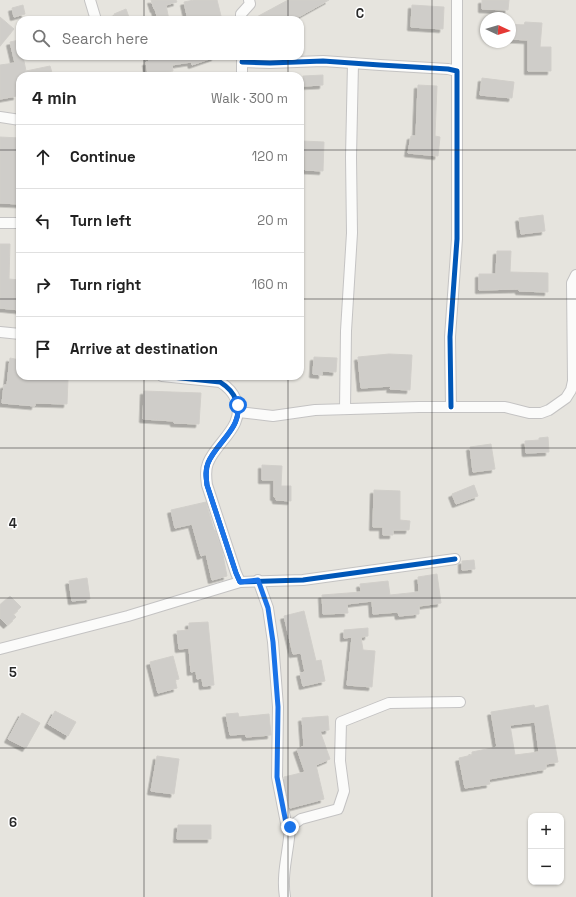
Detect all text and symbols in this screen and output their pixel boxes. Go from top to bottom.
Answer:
text: C [356,5,364,22]
north arrow [480,12,516,48]
search box [16,16,304,60]
icon: search [30,27,52,49]
text: Search here [62,29,148,48]
text: 4 min [32,87,77,109]
text: Walk · 300 m [211,90,288,107]
icon: ahead [32,146,54,168]
text: Continue [70,147,136,166]
text: 120 m [252,148,288,165]
icon: left [32,210,54,232]
text: Turn left [70,211,132,230]
text: 20 m [257,212,288,229]
icon: right [32,274,54,296]
text: Turn right [70,275,141,294]
text: 160 m [252,276,288,293]
icon: arrive [32,338,54,360]
text: Arrive at destination [70,339,218,358]
route start [229,396,247,414]
text: 4 [9,515,17,532]
text: 5 [9,664,17,681]
map controls [528,813,564,885]
button: + [528,813,564,849]
text: 6 [9,814,17,831]
route end [281,818,299,836]
button: − [528,849,564,885]

